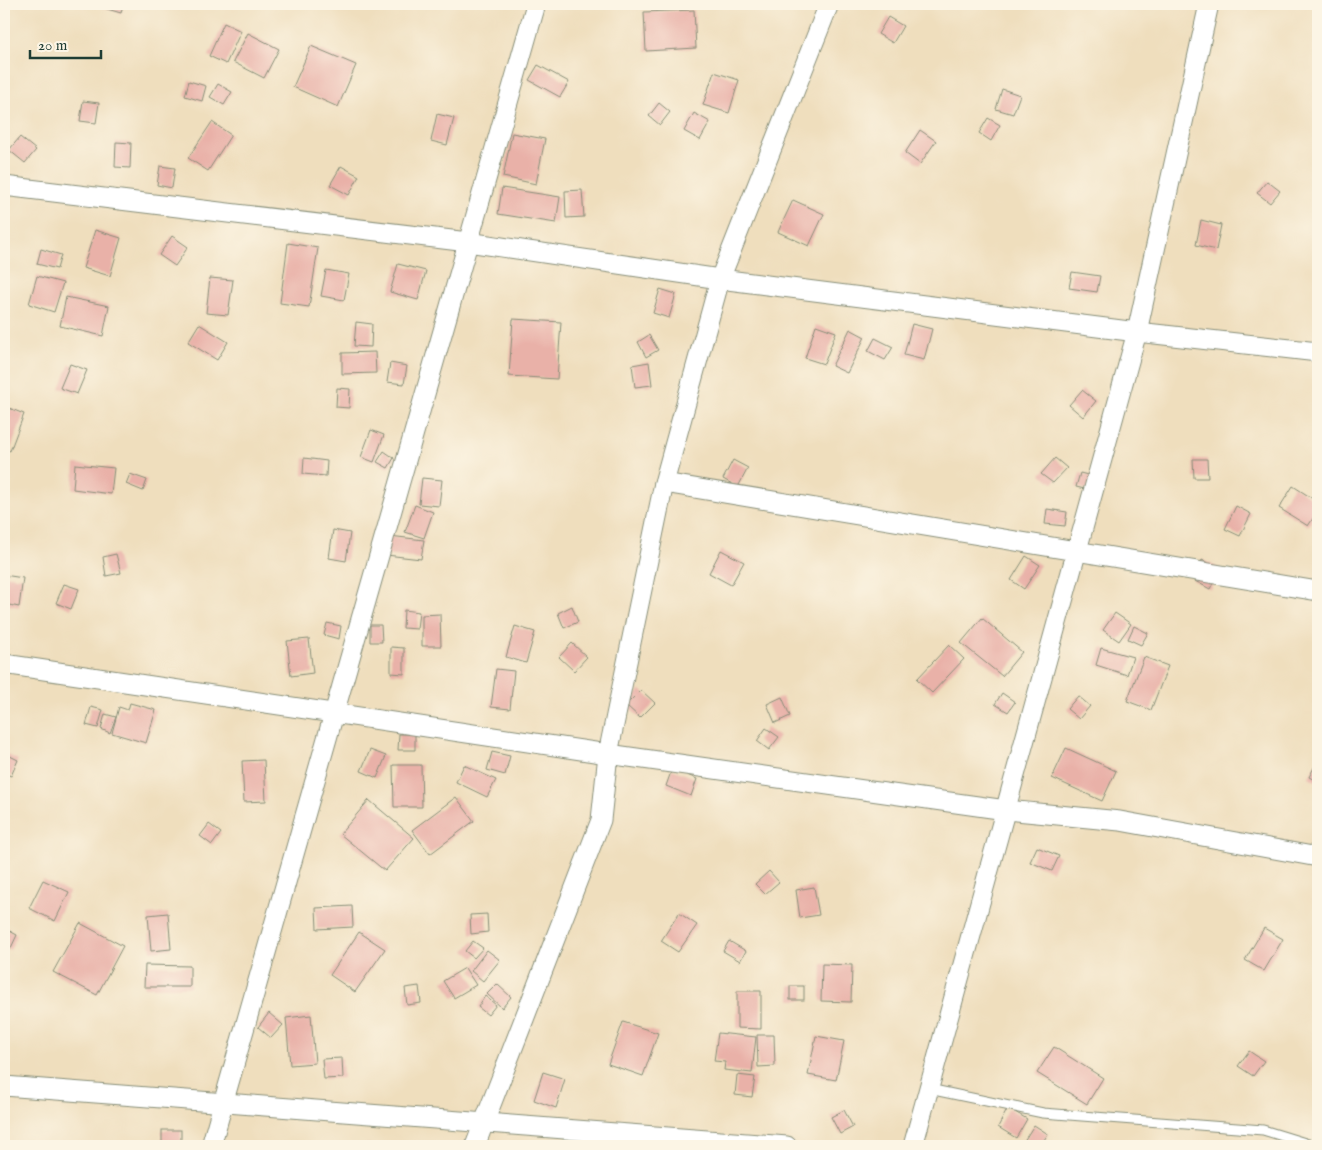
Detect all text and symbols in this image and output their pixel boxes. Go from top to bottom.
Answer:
scale bar [30,28,101,60]
text: 20 m [38,36,68,55]

